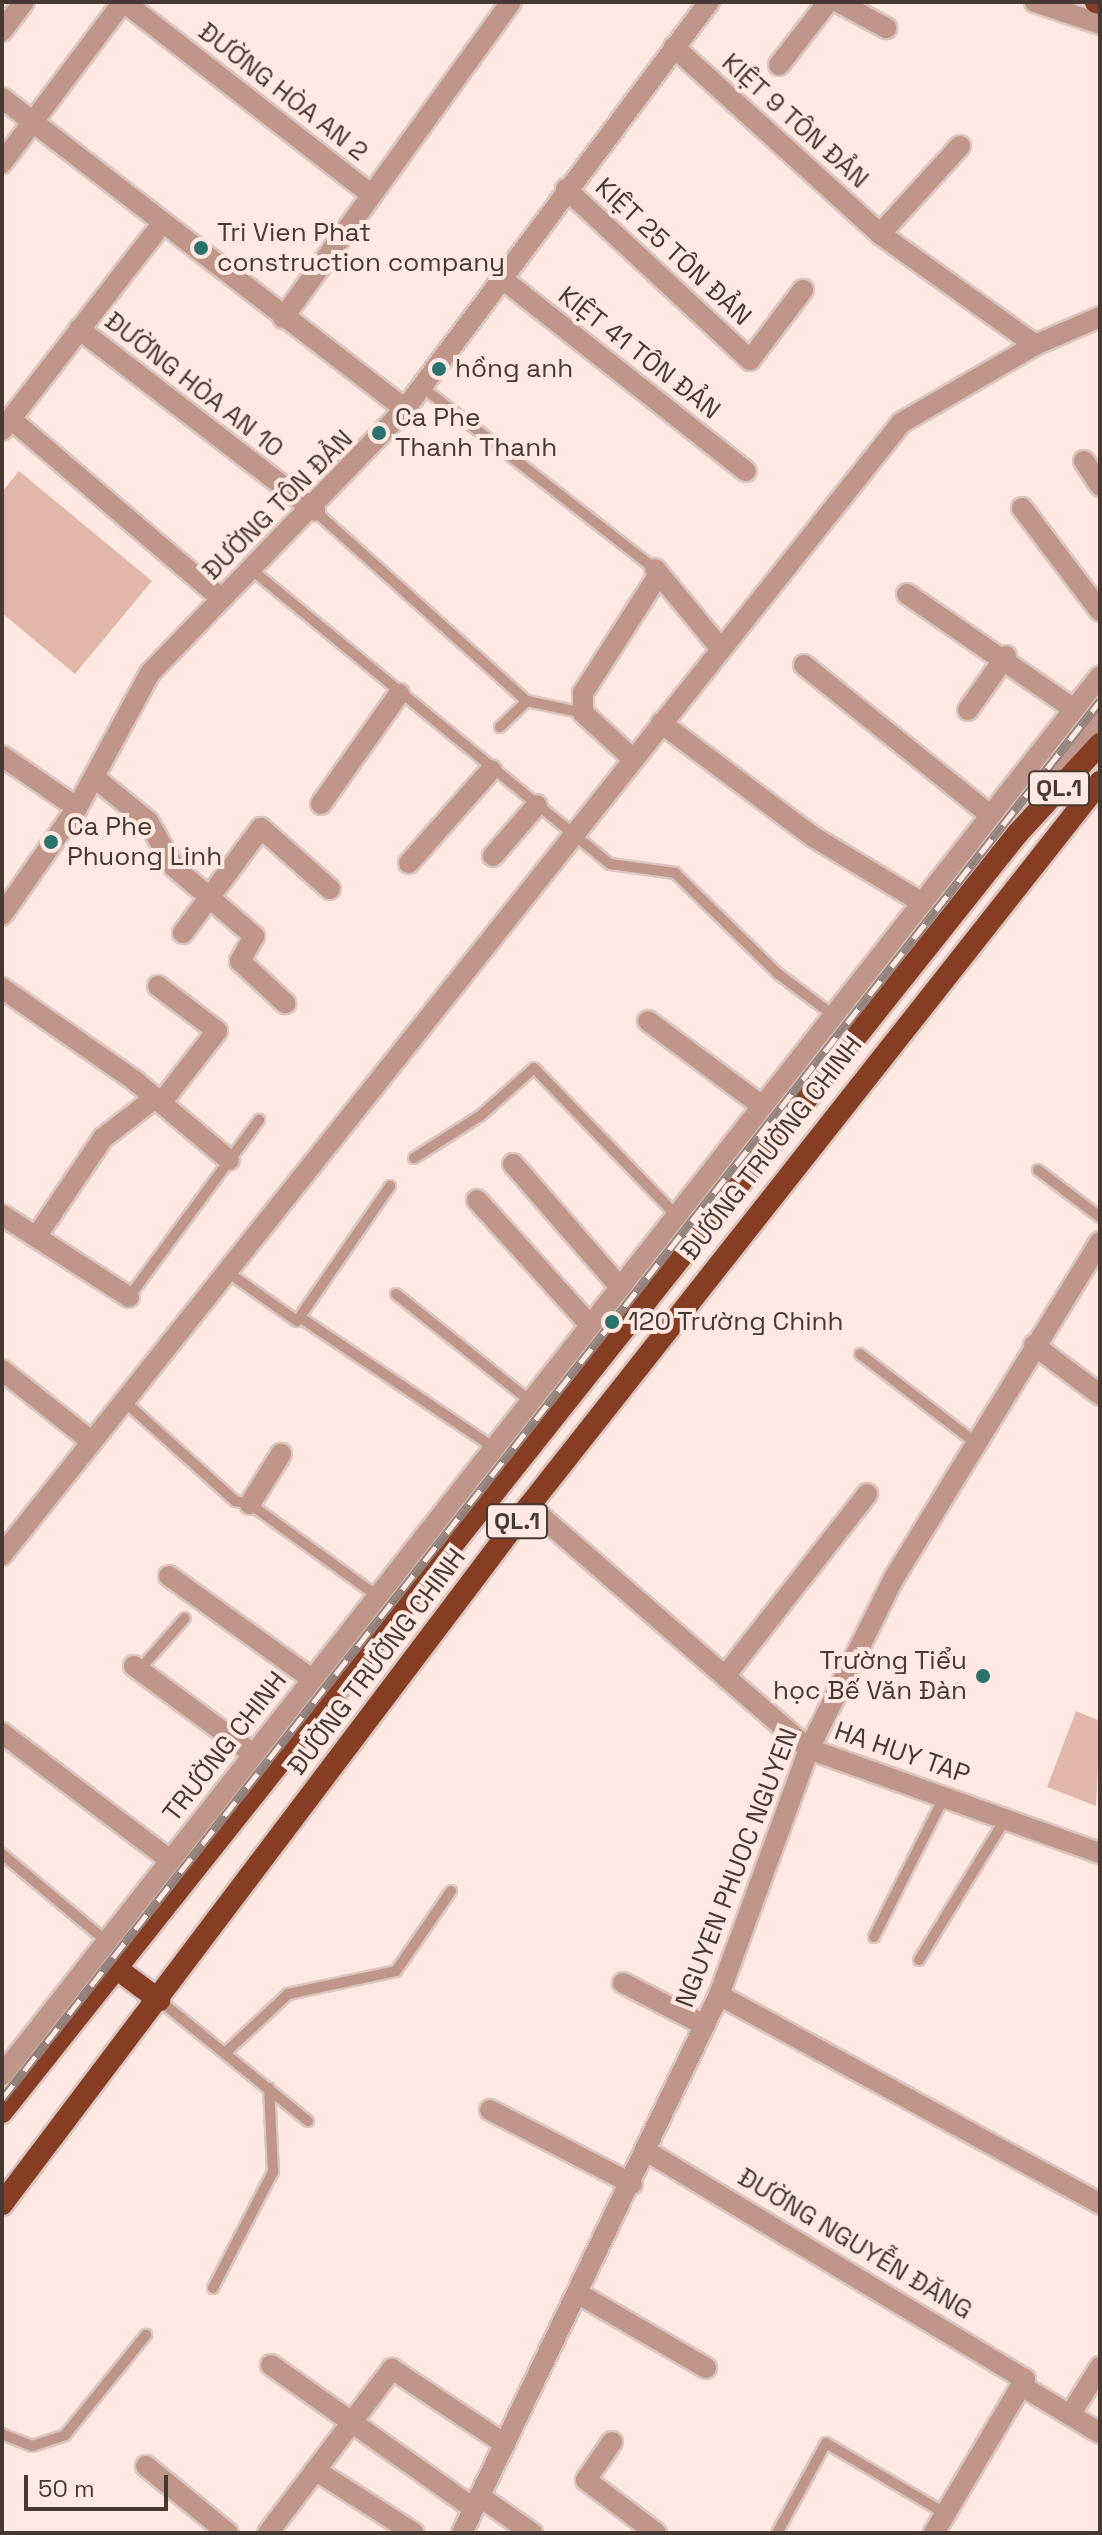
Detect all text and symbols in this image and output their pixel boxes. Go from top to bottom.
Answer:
street label: ĐƯỜNG HÒA AN 2 [192,16,374,168]
street label: KIỆT 9 TÔN ĐẢN [715,47,875,195]
street label: KIỆT 25 TÔN ĐẢN [588,171,758,333]
place label: Tri Vien Phat construction company [217,217,505,278]
marker: Tri Vien Phat construction company [192,239,210,257]
street label: KIỆT 41 TÔN ĐẢN [551,280,727,426]
street label: ĐƯỜNG HÒA AN 10 [98,305,290,465]
place label: hồng anh [455,353,573,385]
marker: hồng anh [430,360,448,378]
place label: Ca Phe Thanh Thanh [395,402,558,464]
street label: ĐƯỜNG TÔN ĐẢN [196,423,360,587]
marker: Ca Phe Thanh Thanh [370,424,388,442]
road number: QL.1 [1027,768,1091,808]
place label: Ca Phe Phuong Linh [67,811,222,872]
marker: Ca Phe Phuong Linh [42,833,60,851]
street label: ĐƯỜNG TRƯỜNG CHINH [675,1030,869,1266]
place label: 120 Trường Chinh [628,1306,844,1338]
marker: 120 Trường Chinh [603,1313,621,1331]
road number: QL.1 [485,1501,549,1541]
street label: ĐƯỜNG TRƯỜNG CHINH [281,1542,473,1782]
place label: Trường Tiểu học Bế Văn Đàn [773,1645,967,1706]
street label: TRƯỜNG CHINH [157,1666,293,1828]
marker: Trường Tiểu học Bế Văn Đàn [974,1667,992,1685]
street label: HA HUY TAP [830,1715,974,1791]
street label: NGUYEN PHUOC NGUYEN [669,1724,805,2012]
street label: ĐƯỜNG NGUYỄN ĐĂNG [732,2162,978,2326]
scale bar [28,2459,172,2509]
text: 50 m [38,2473,95,2504]

